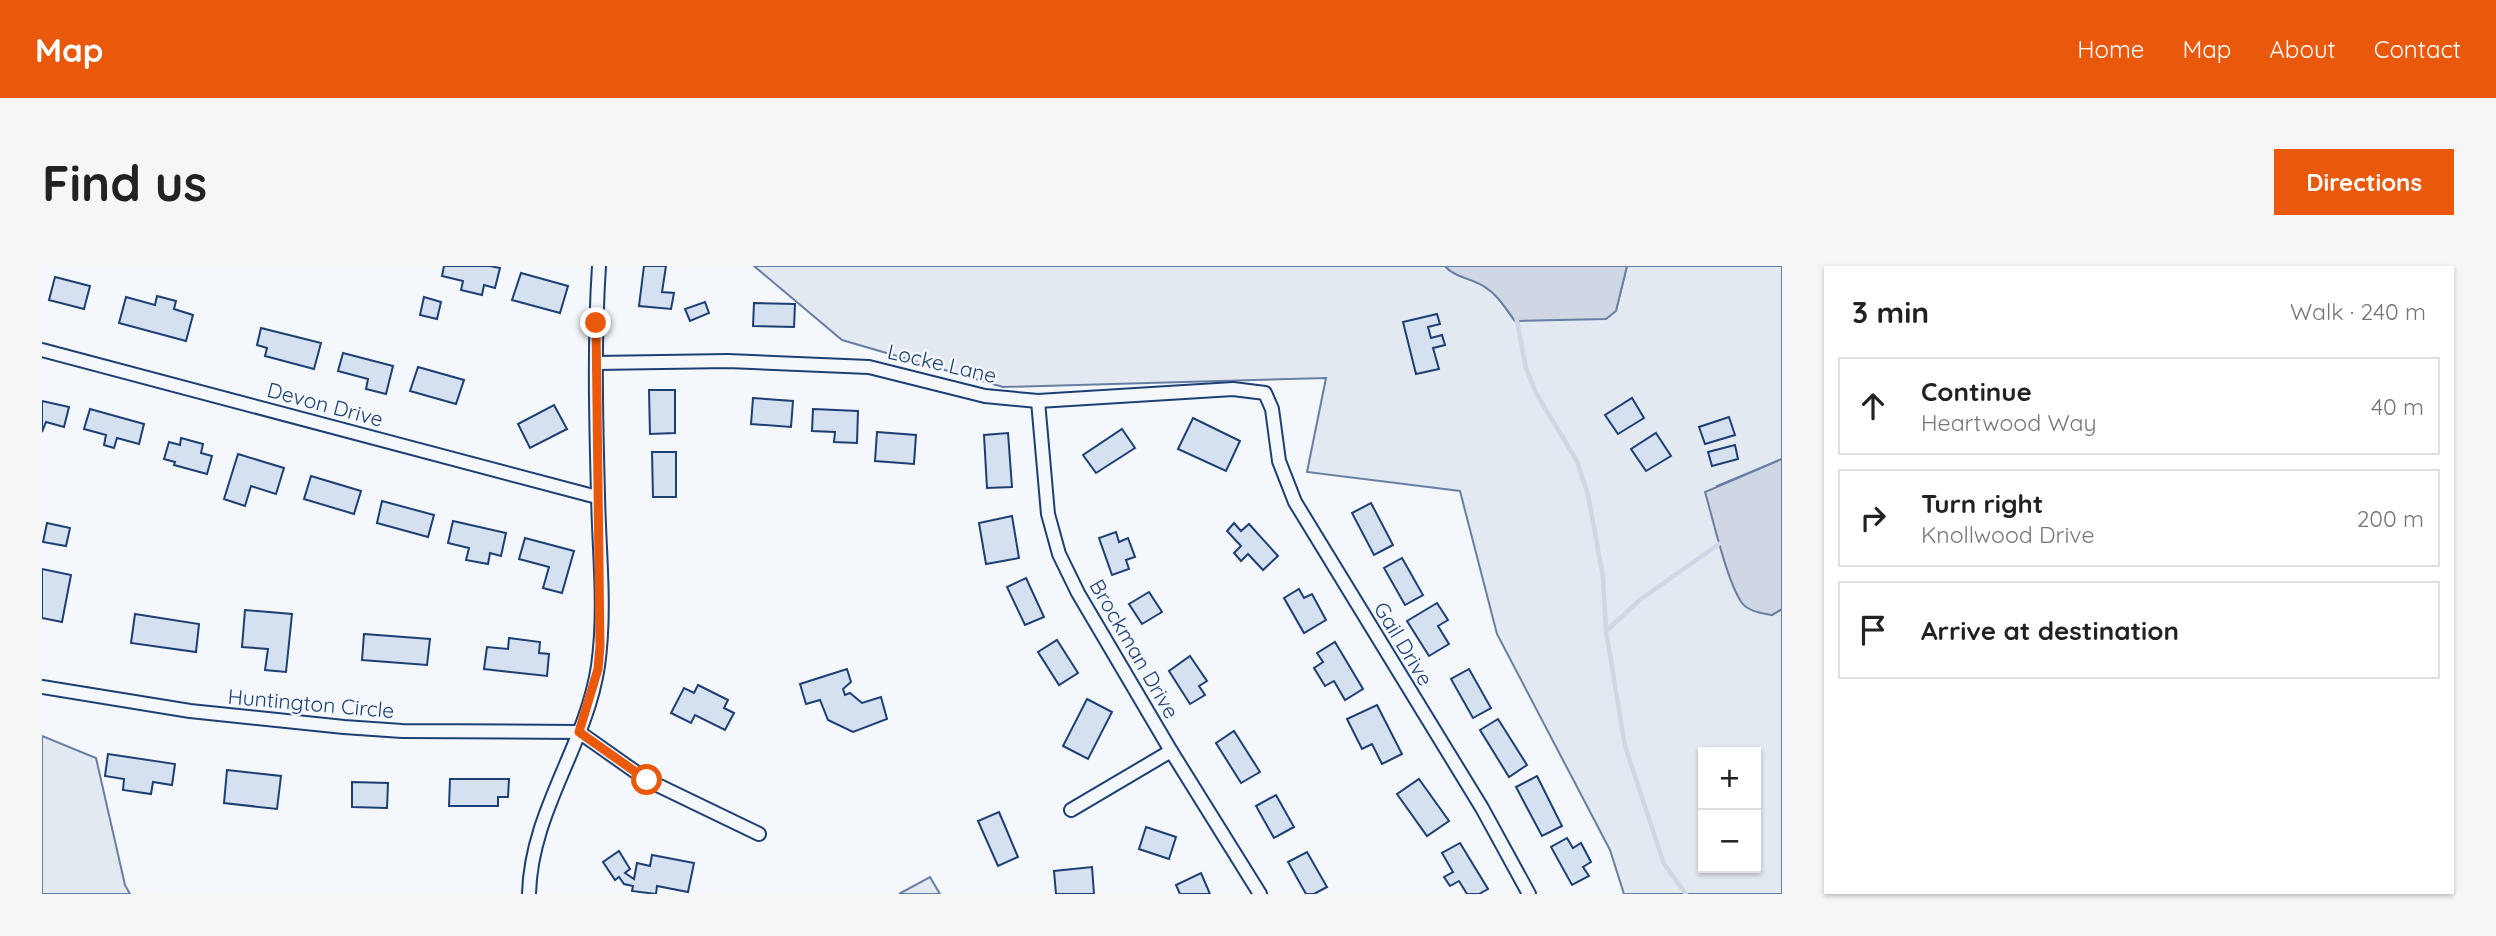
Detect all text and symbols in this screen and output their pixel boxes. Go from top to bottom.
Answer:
text: Map [35,29,103,70]
text: Home [2077,34,2144,64]
text: Map [2182,34,2231,64]
text: About [2269,34,2336,64]
text: Contact [2374,34,2461,64]
button: Directions [2274,149,2454,215]
text: Find us [42,152,207,213]
text: 3 min [1852,293,1929,331]
text: Walk · 240 m [2290,297,2426,326]
route end [580,307,611,338]
street label: Locke Lane [885,338,999,388]
text: Continue [1921,375,2032,408]
street label: Devon Drive [264,376,386,432]
icon: ahead [1854,387,1892,425]
text: 40 m [2371,392,2424,421]
text: Heartwood Way [1921,408,2096,437]
text: Turn right [1921,487,2043,520]
icon: right [1854,499,1892,537]
text: 200 m [2357,504,2424,533]
text: Knollwood Drive [1921,520,2094,549]
street label: Brockman Drive [1085,574,1185,723]
street label: Gail Drive [1369,597,1439,690]
icon: arrive [1854,611,1892,649]
text: Arrive at destination [1921,614,2179,647]
street label: Huntington Circle [227,683,395,723]
map controls [1698,747,1761,873]
button: + [1698,747,1761,810]
route start [631,764,662,795]
button: − [1698,810,1761,873]

